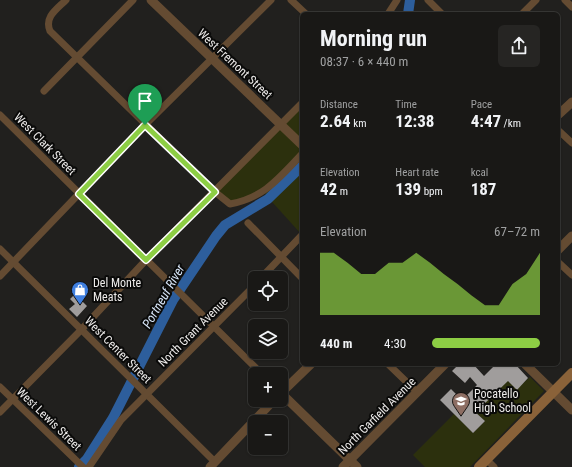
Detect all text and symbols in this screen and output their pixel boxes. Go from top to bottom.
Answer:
button: share [498,25,540,67]
street label: West Fremont Street [195,26,275,102]
text: Morning run [320,26,427,51]
text: 08:37 · 6 × 440 m [320,54,408,69]
pin [128,84,162,125]
icon: arrive [134,90,156,112]
text: Distance [320,98,358,111]
text: Time [395,98,417,111]
text: Pace [471,98,492,111]
street label: West Clark Street [11,110,79,178]
text: 2.64 [320,111,351,131]
text: 12:38 [395,111,434,131]
text: 4:47 [471,111,501,131]
text: km [351,117,366,130]
text: /km [501,117,521,130]
text: Elevation [320,166,360,179]
text: Heart rate [395,166,439,179]
text: kcal [471,166,488,179]
text: 42 [320,179,337,199]
text: 139 [395,179,421,199]
text: 187 [471,179,496,199]
text: m [337,185,348,198]
text: bpm [421,185,443,198]
text: Elevation [320,224,367,239]
text: 67–72 m [494,224,540,239]
water label: Portneuf River [139,261,188,331]
map controls [248,271,288,455]
button: locate [248,271,288,311]
place label: Del Monte Meats [93,276,141,304]
shop icon: Del Monte Meats [70,280,90,305]
street label: North Grant Avenue [155,294,231,370]
street label: West Center Street [82,314,154,386]
button: layers [248,319,288,359]
text: 440 m [320,336,352,351]
text: 4:30 [384,336,406,351]
button: + [248,367,288,407]
street label: North Garfield Avenue [335,374,419,458]
street label: West Lewis Street [14,385,85,454]
place label: Pocatello High School [474,387,531,415]
school or university icon: Pocatello High School [451,391,471,416]
button: − [248,415,288,455]

